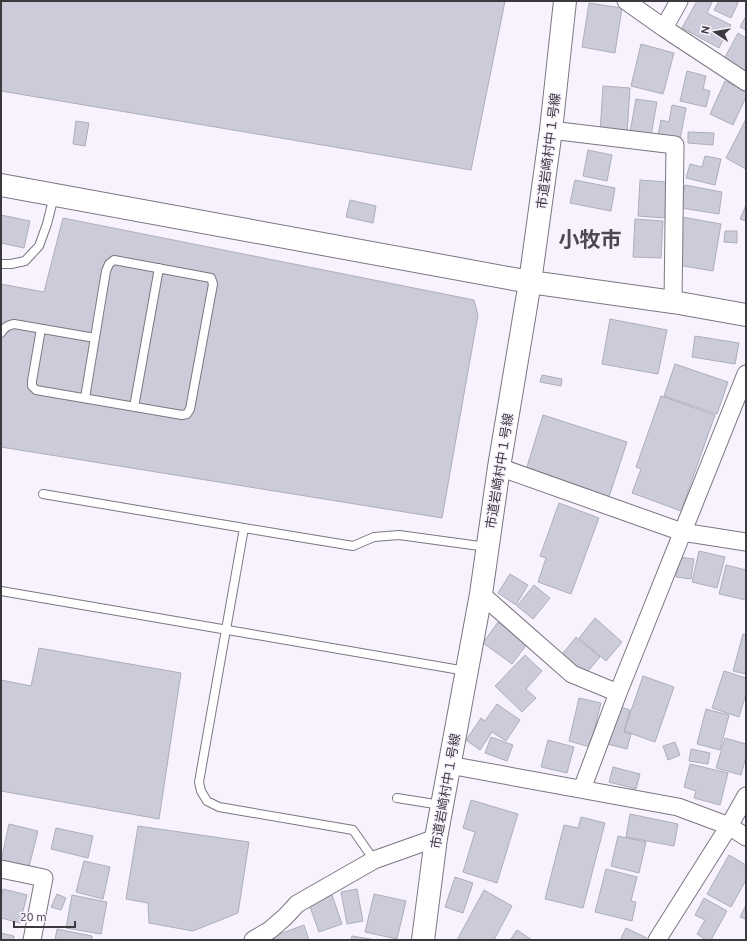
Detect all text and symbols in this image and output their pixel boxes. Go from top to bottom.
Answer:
north arrow [695,12,735,52]
text: N [698,25,712,35]
street label: 市道岩崎村中１号線 [534,92,562,210]
district label: 小牧市 [559,227,622,251]
street label: 市道岩崎村中１号線 [483,412,515,530]
street label: 市道岩崎村中１号線 [428,732,462,850]
scale bar [14,903,75,929]
text: 20 m [20,910,47,923]

